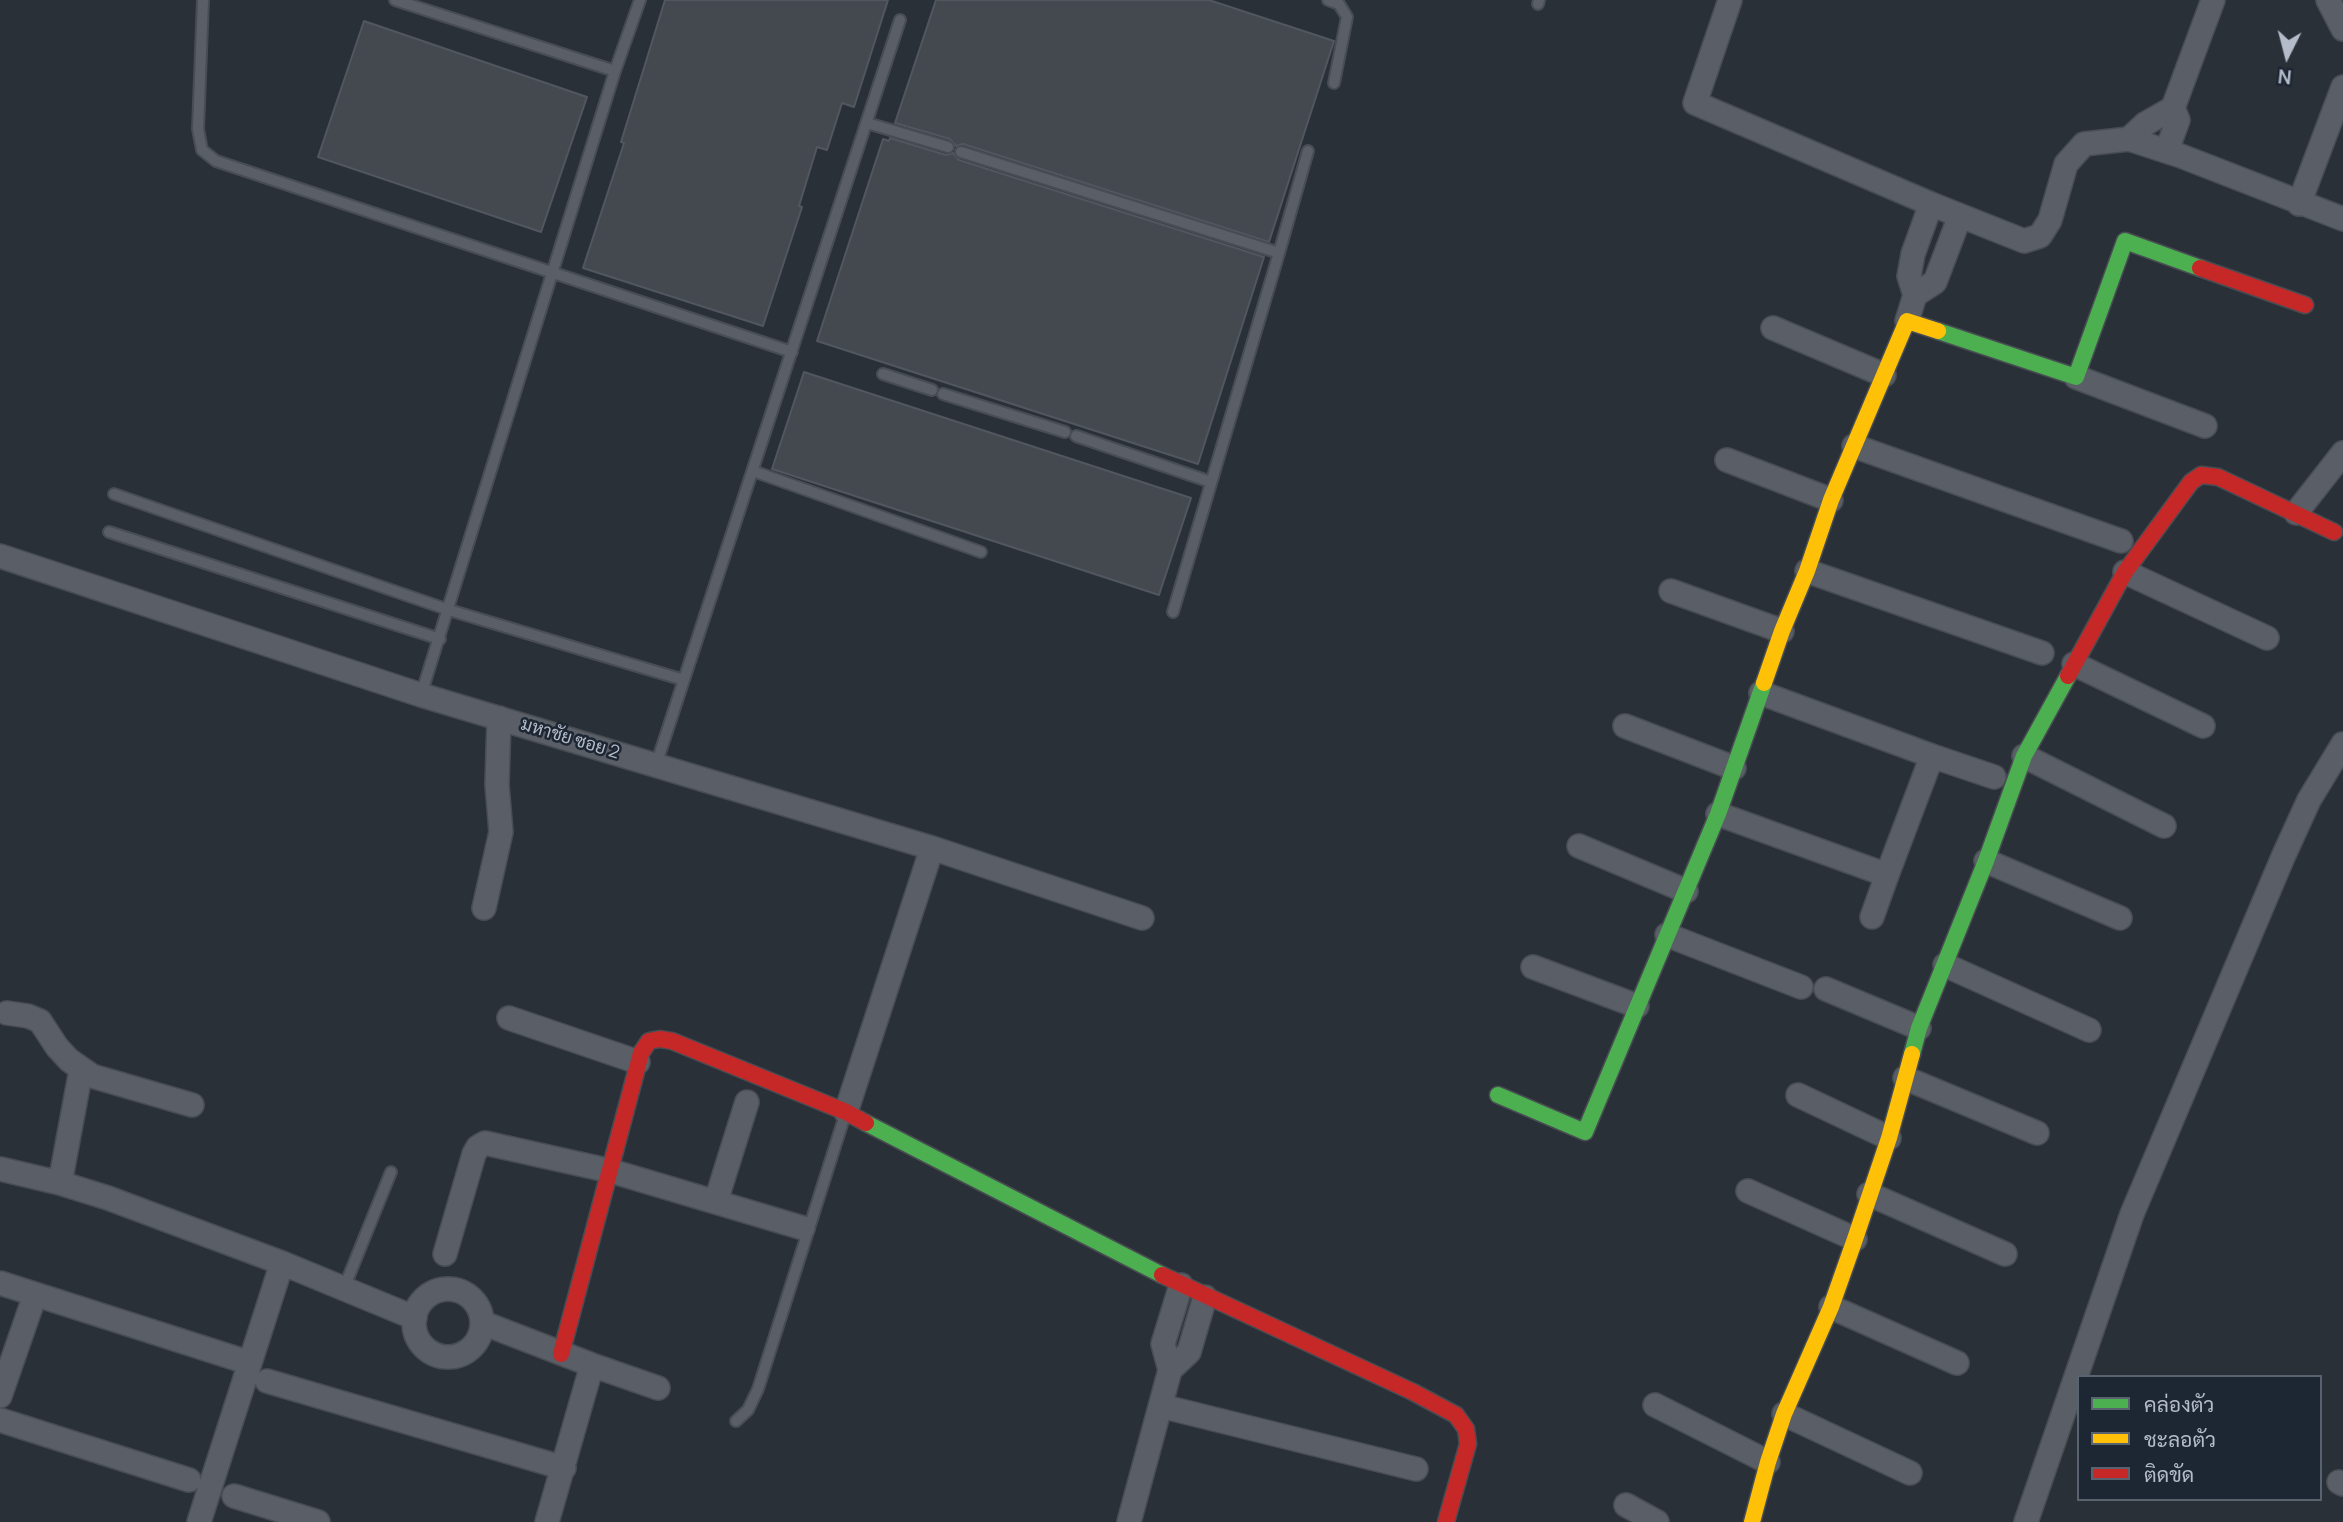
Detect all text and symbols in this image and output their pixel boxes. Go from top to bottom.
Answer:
north arrow [2252,21,2322,91]
text: N [2277,63,2293,91]
street label: มหาชัย ซอย 2 [518,714,622,764]
legend [2077,1375,2322,1501]
text: คล่องตัว [2144,1390,2214,1418]
text: ชะลอตัว [2144,1425,2216,1453]
text: ติดขัด [2144,1460,2194,1488]

